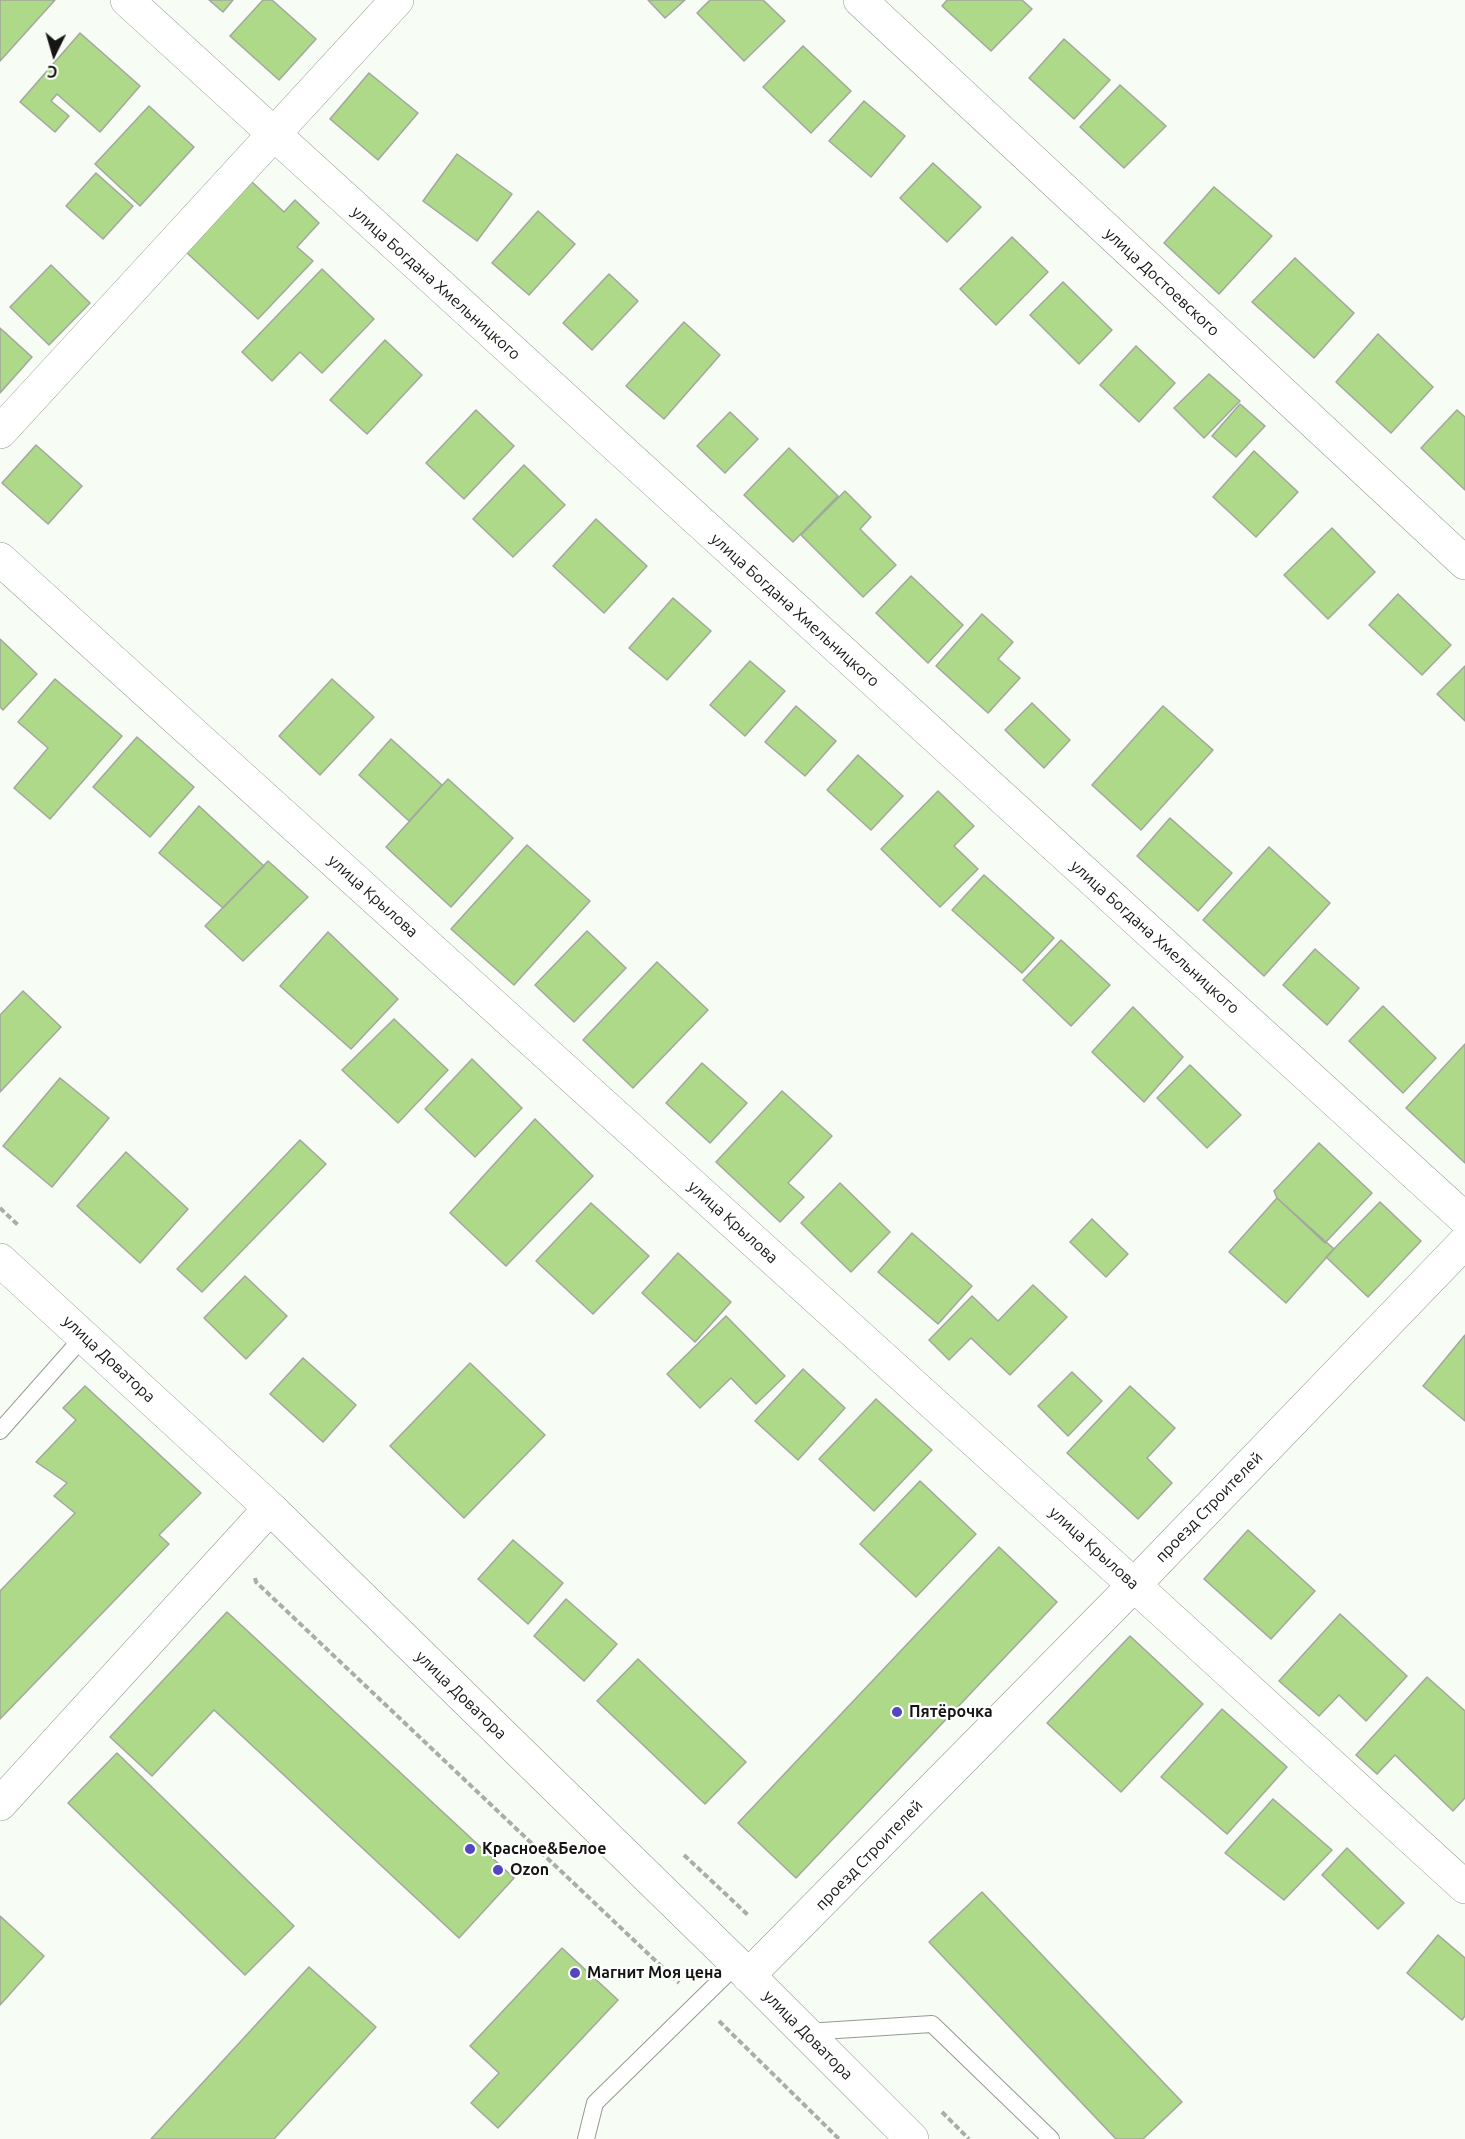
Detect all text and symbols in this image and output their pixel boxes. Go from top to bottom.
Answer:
north arrow [24,24,84,84]
text: С [47,63,58,81]
street label: улица Богдана Хмельницкого [348,202,524,364]
street label: улица Достоевского [1101,224,1223,340]
street label: улица Богдана Хмельницкого [707,529,883,691]
street label: улица Крылова [324,851,422,941]
street label: улица Богдана Хмельницкого [1067,856,1243,1018]
street label: улица Крылова [684,1177,782,1267]
street label: улица Доватора [59,1311,159,1407]
street label: проезд Строителей [1151,1448,1267,1566]
street label: улица Крылова [1045,1503,1143,1593]
street label: улица Доватора [412,1647,510,1743]
place label: Пятёрочка [909,1702,993,1722]
marker: Пятёрочка [890,1705,904,1719]
street label: проезд Строителей [811,1796,927,1914]
place label: Красное&Белое [482,1839,606,1859]
marker: Красное&Белое [463,1842,477,1856]
place label: Ozon [510,1860,549,1880]
marker: Ozon [491,1863,505,1877]
place label: Магнит Моя цена [587,1963,722,1983]
marker: Магнит Моя цена [568,1966,582,1980]
street label: улица Доватора [759,1986,857,2084]

